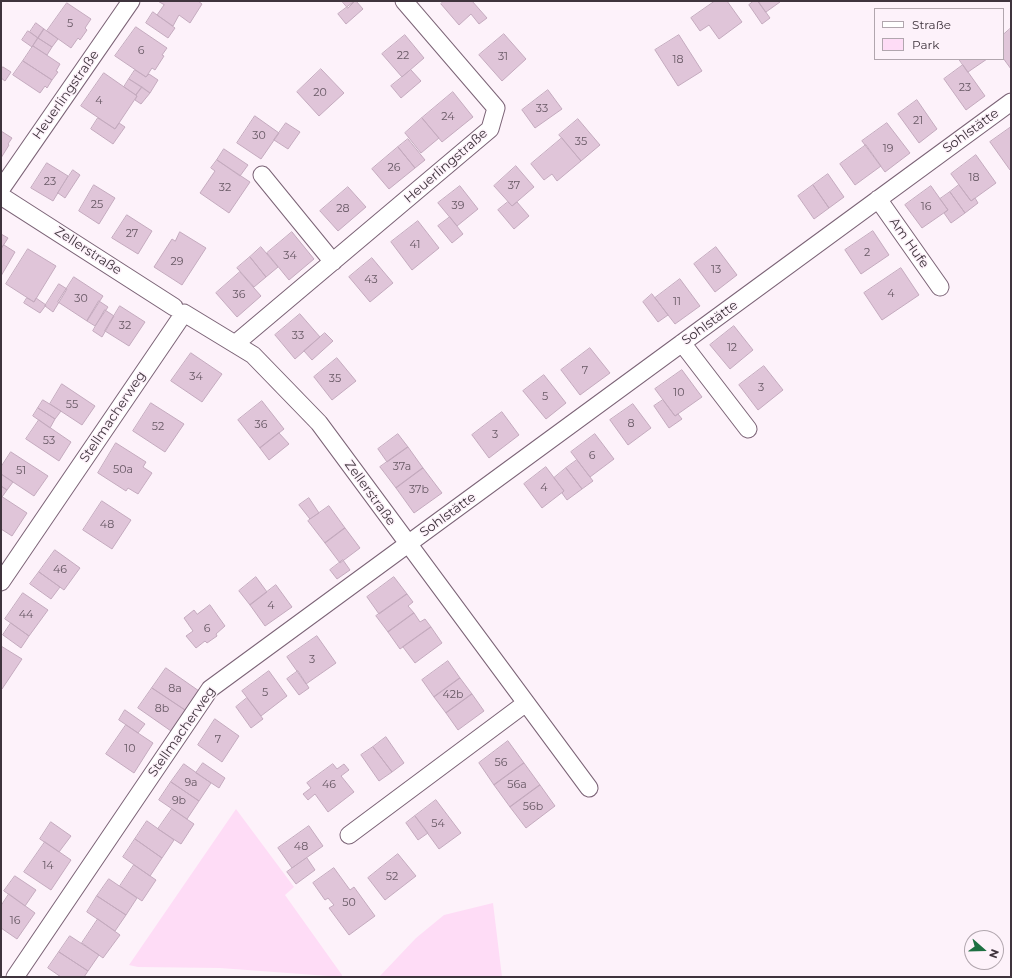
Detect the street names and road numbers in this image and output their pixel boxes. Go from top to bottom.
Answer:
street label: Heuerlingstraße [29,47,103,143]
street label: Sohlstätte [940,105,1002,157]
street label: Heuerlingstraße [401,126,491,206]
street label: Am Hufe [886,215,932,271]
street label: Zellerstraße [52,224,124,278]
street label: Sohlstätte [679,297,741,349]
street label: Stellmacherweg [77,368,149,466]
street label: Zellerstraße [341,457,399,529]
street label: Sohlstätte [417,489,479,541]
street label: Stellmacherweg [145,684,219,780]

